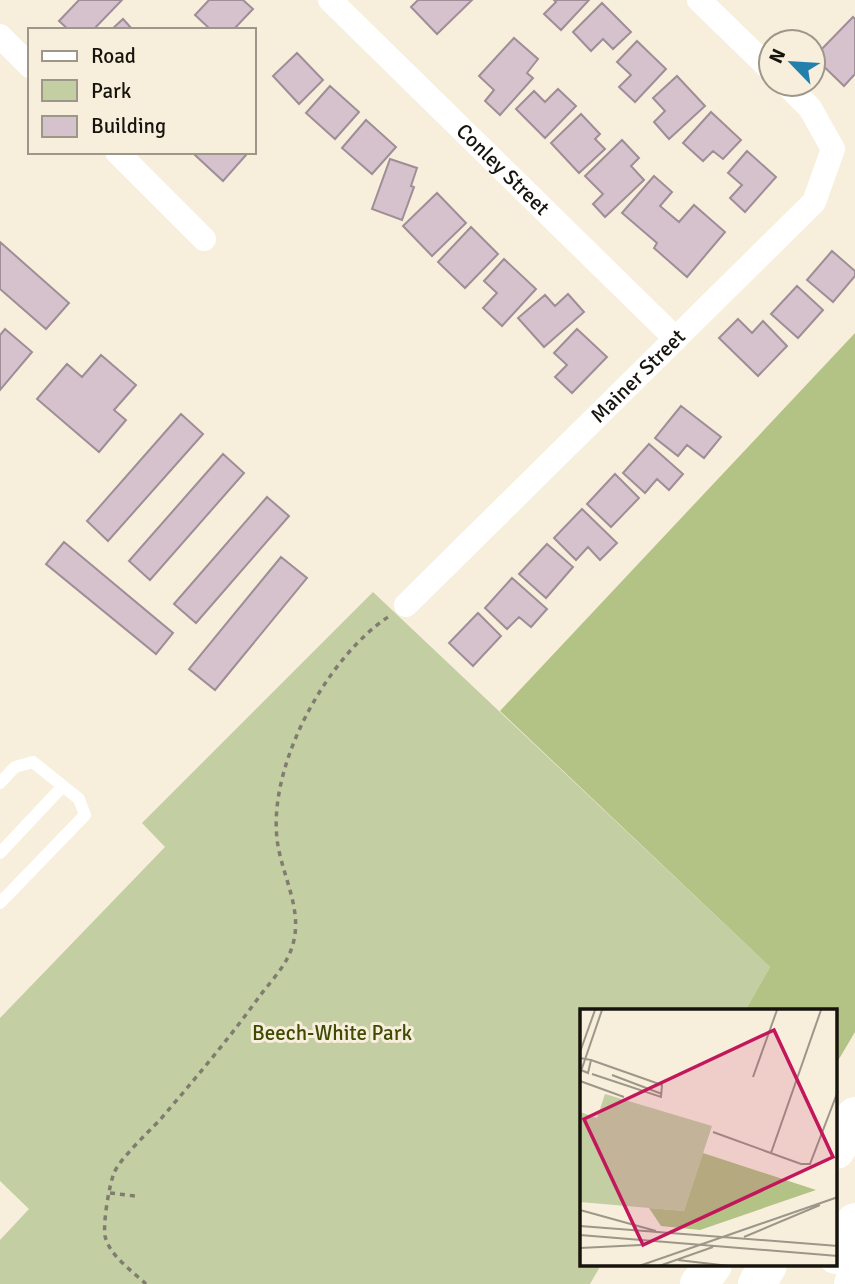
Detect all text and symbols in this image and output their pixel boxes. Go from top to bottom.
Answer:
legend [28,28,256,154]
north arrow [757,28,827,98]
text: Road [91,43,136,69]
text: N [764,45,791,67]
text: Park [91,78,132,104]
text: Building [91,113,166,139]
street label: Conley Street [451,118,555,221]
street label: Mainer Street [585,324,691,428]
inset map [580,1009,838,1266]
park label: Beech-White Park [252,1020,412,1046]

